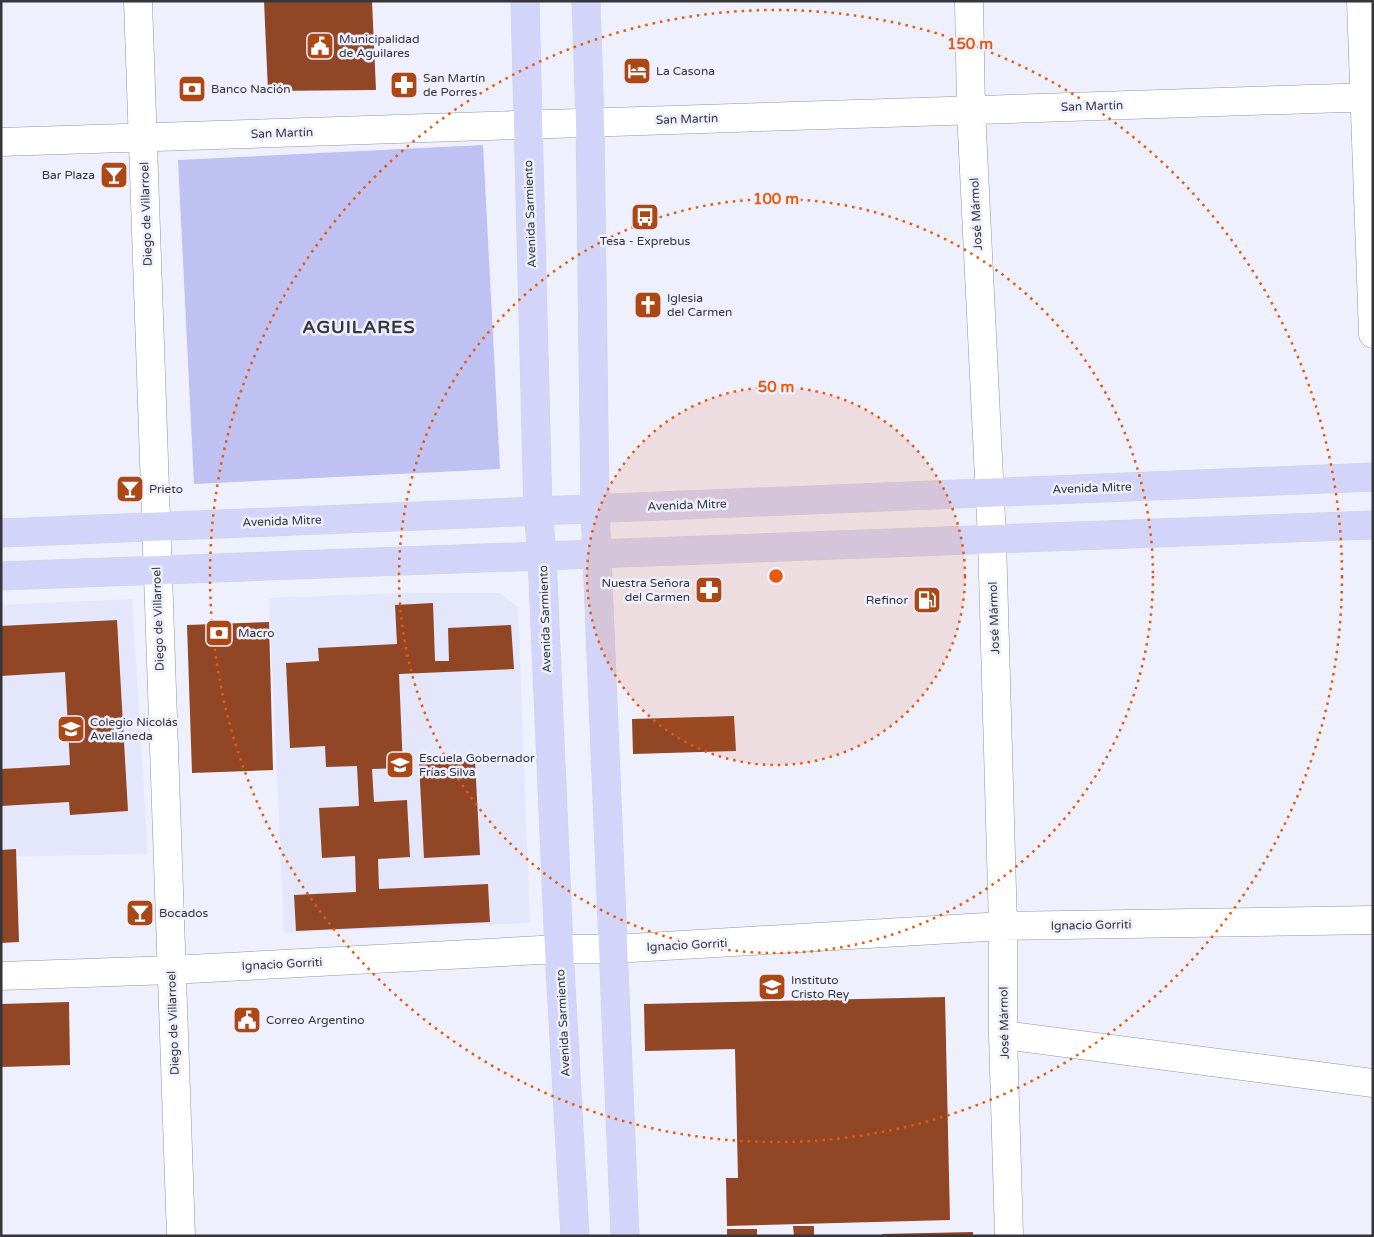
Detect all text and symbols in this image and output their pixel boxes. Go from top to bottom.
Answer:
public building icon: Municipalidad de Aguilares [305,31,335,61]
place label: Municipalidad de Aguilares [339,32,420,60]
text: 150 m [947,35,993,53]
hotel icon: La Casona [622,56,652,86]
place label: La Casona [656,64,715,78]
pharmacy icon: San Martín de Porres [389,70,419,100]
place label: San Martín de Porres [423,71,485,99]
bank icon: Banco Nación [177,74,207,104]
place label: Banco Nación [211,82,291,96]
street label: San Martín [1061,98,1123,114]
street label: San Martín [656,111,718,127]
street label: San Martín [251,125,313,141]
bar icon: Bar Plaza [99,160,129,190]
street label: Avenida Sarmiento [521,160,539,268]
street label: Diego de Villarroel [137,162,155,266]
place label: Bar Plaza [42,168,95,182]
street label: José Mármol [967,177,985,251]
text: 100 m [753,190,799,208]
bus stop icon: Tesa - Exprebus [630,202,660,232]
place label: Tesa - Exprebus [600,234,691,248]
church icon: Iglesia del Carmen [633,290,663,320]
place label: Iglesia del Carmen [667,291,732,319]
district label: AGUILARES [302,316,416,338]
text: 50 m [758,378,794,396]
bar icon: Prieto [115,474,145,504]
street label: Avenida Mitre [1052,480,1132,496]
place label: Prieto [149,482,183,496]
street label: Avenida Mitre [647,497,727,513]
street label: Avenida Mitre [242,513,322,529]
street label: Avenida Sarmiento [536,565,554,673]
street label: Diego de Villarroel [149,567,167,671]
centre of rings [767,567,785,585]
pharmacy icon: Nuestra Señora del Carmen [694,575,724,605]
place label: Nuestra Señora del Carmen [602,576,690,604]
street label: José Mármol [986,581,1002,655]
fuel station icon: Refinor [912,585,942,615]
place label: Refinor [866,593,908,607]
bank icon: Macro [204,618,234,648]
place label: Macro [238,626,274,640]
school or university icon: Colegio Nicolás Avellaneda [56,714,86,744]
place label: Colegio Nicolás Avellaneda [90,715,178,743]
school or university icon: Escuela Gobernador Frías Silva [385,750,415,780]
place label: Escuela Gobernador Frías Silva [419,751,535,779]
bar icon: Bocados [125,898,155,928]
place label: Bocados [159,906,209,920]
street label: Ignacio Gorriti [1050,917,1132,933]
street label: Ignacio Gorriti [646,936,728,954]
street label: Ignacio Gorriti [241,955,323,973]
street label: Avenida Sarmiento [553,969,573,1077]
street label: Diego de Villarroel [164,971,182,1075]
school or university icon: Instituto Cristo Rey [757,972,787,1002]
place label: Instituto Cristo Rey [791,973,850,1001]
street label: José Mármol [996,986,1012,1060]
public building icon: Correo Argentino [232,1005,262,1035]
place label: Correo Argentino [266,1013,365,1027]

